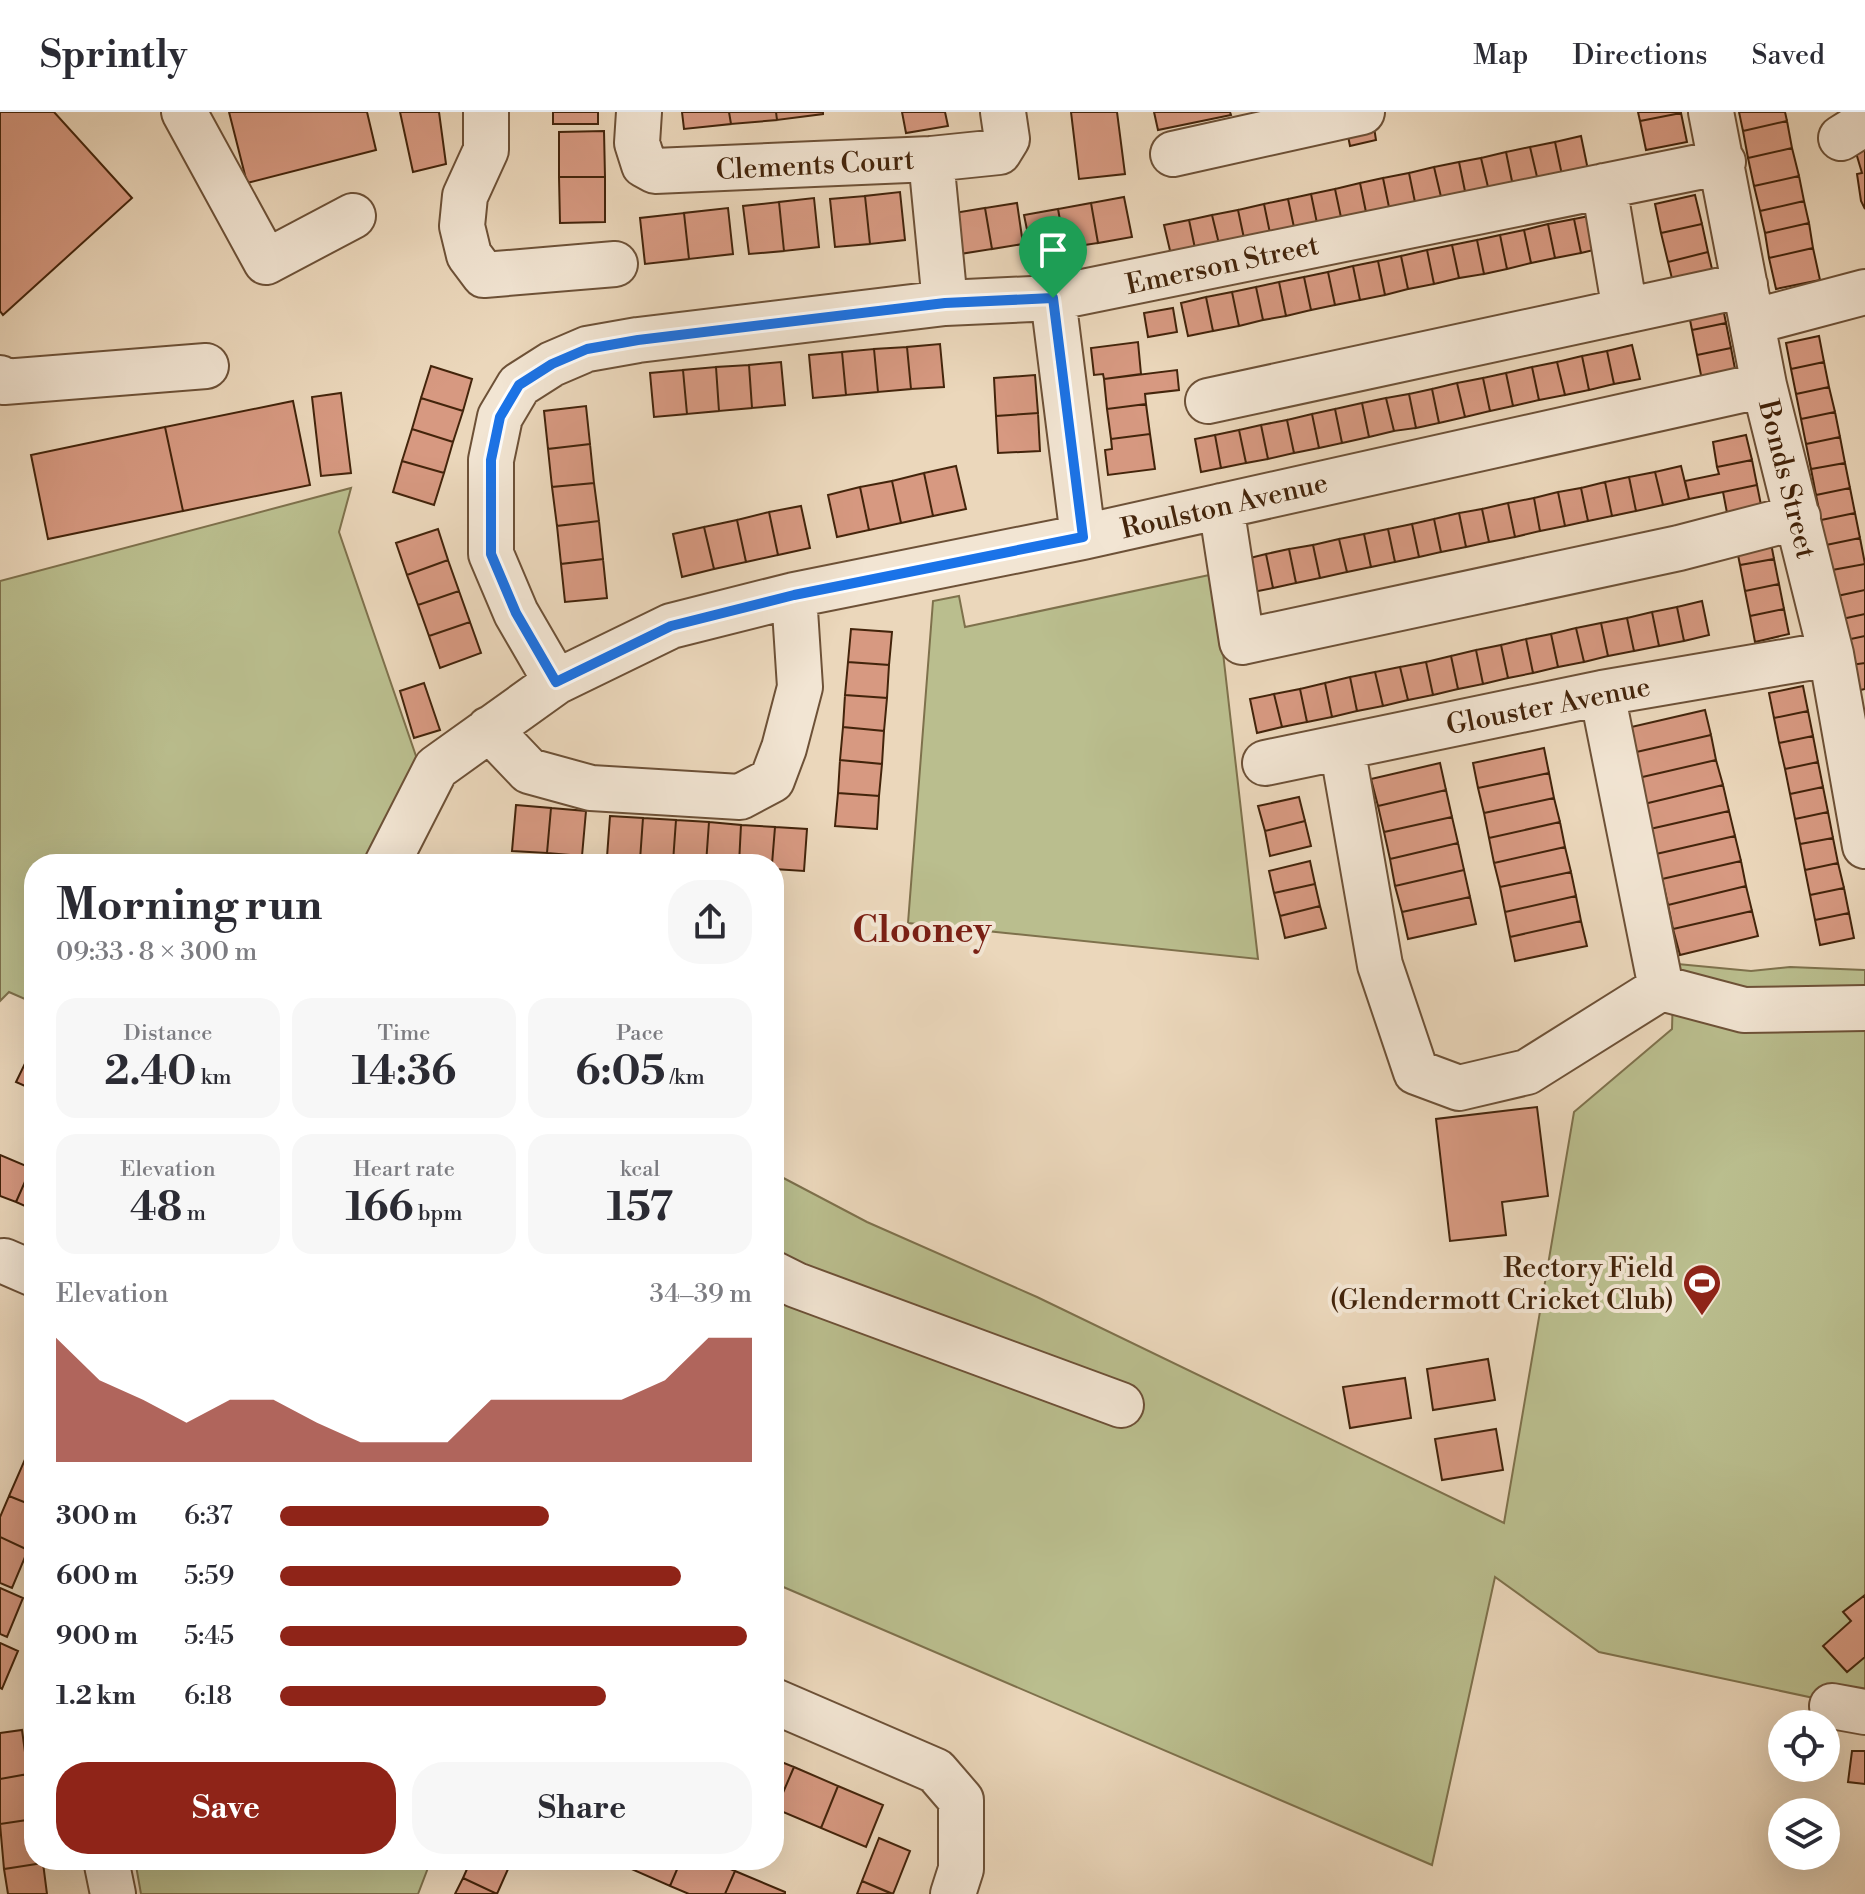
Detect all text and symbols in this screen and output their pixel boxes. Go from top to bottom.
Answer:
text: Sprintly [40,32,187,79]
text: Map [1473,38,1528,73]
text: Directions [1572,38,1707,73]
text: Saved [1751,38,1825,73]
street label: Clements Court [715,143,915,188]
pin [1019,216,1087,298]
icon: arrive [1031,228,1075,272]
street label: Emerson Street [1123,228,1322,303]
street label: Bonds Street [1750,396,1823,562]
street label: Roulston Avenue [1117,466,1331,547]
street label: Glouster Avenue [1443,670,1653,743]
text: Morning run [56,878,322,933]
button: share [668,880,752,964]
district label: Clooney [852,909,993,954]
text: 09:33 · 8 × 300 m [56,936,257,968]
text: Distance [124,1020,212,1047]
text: Time [378,1020,430,1047]
text: Pace [616,1020,664,1047]
text: 2.40 [104,1047,196,1097]
text: 14:36 [352,1047,456,1097]
text: 6:05 [575,1047,665,1097]
text: km [196,1064,232,1091]
text: /km [665,1064,705,1091]
text: Elevation [120,1156,216,1183]
text: Heart rate [353,1156,455,1183]
text: kcal [620,1156,660,1183]
text: 48 [130,1183,182,1233]
text: 166 [345,1183,414,1233]
text: 157 [607,1183,673,1233]
text: m [182,1200,206,1227]
text: bpm [414,1200,463,1227]
place label: Rectory Field (Glendermott Cricket Club) [1330,1251,1674,1318]
sports icon: Rectory Field (Glendermott Cricket Club) [1681,1262,1723,1317]
text: Elevation [56,1278,169,1310]
text: 34–39 m [650,1278,752,1310]
text: 300 m [56,1500,137,1532]
text: 6:37 [184,1500,233,1532]
text: 600 m [56,1560,138,1592]
text: 5:59 [184,1560,234,1592]
text: 900 m [56,1620,138,1652]
text: 5:45 [184,1620,234,1652]
text: 1.2 km [56,1680,136,1712]
text: 6:18 [184,1680,232,1712]
map controls [1768,1710,1840,1870]
button: locate [1768,1710,1840,1782]
button: Save [56,1762,396,1854]
button: Share [412,1762,752,1854]
button: layers [1768,1798,1840,1870]

